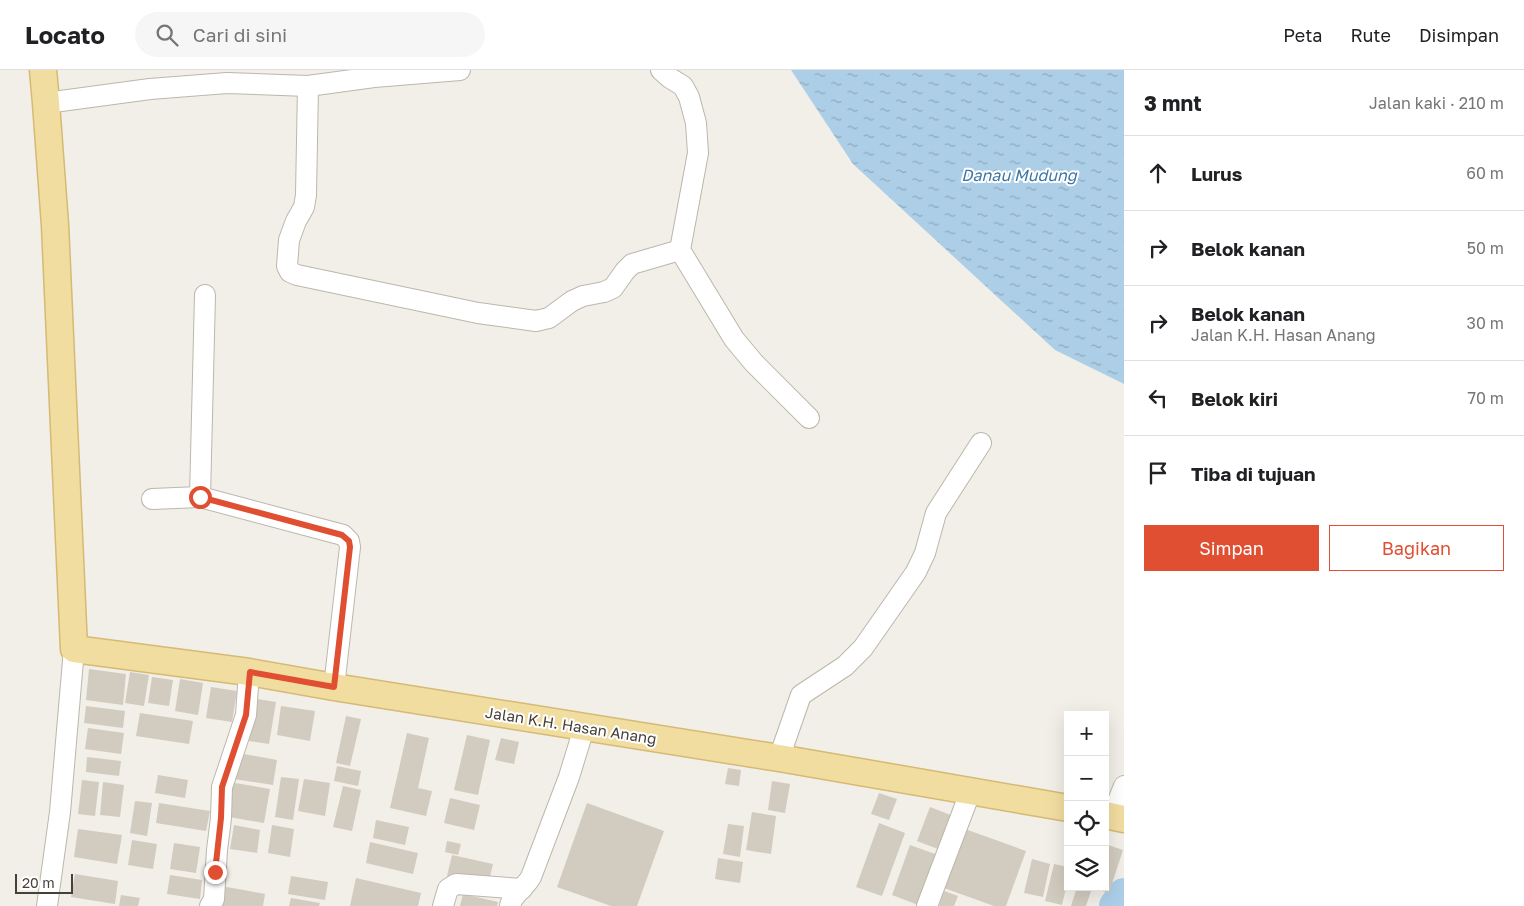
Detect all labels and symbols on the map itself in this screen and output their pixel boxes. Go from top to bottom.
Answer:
water label: Danau Mudung [961,165,1078,185]
route start [189,486,212,509]
street label: Jalan K.H. Hasan Anang [484,703,658,747]
route end [204,861,227,884]
scale bar [15,871,72,894]

